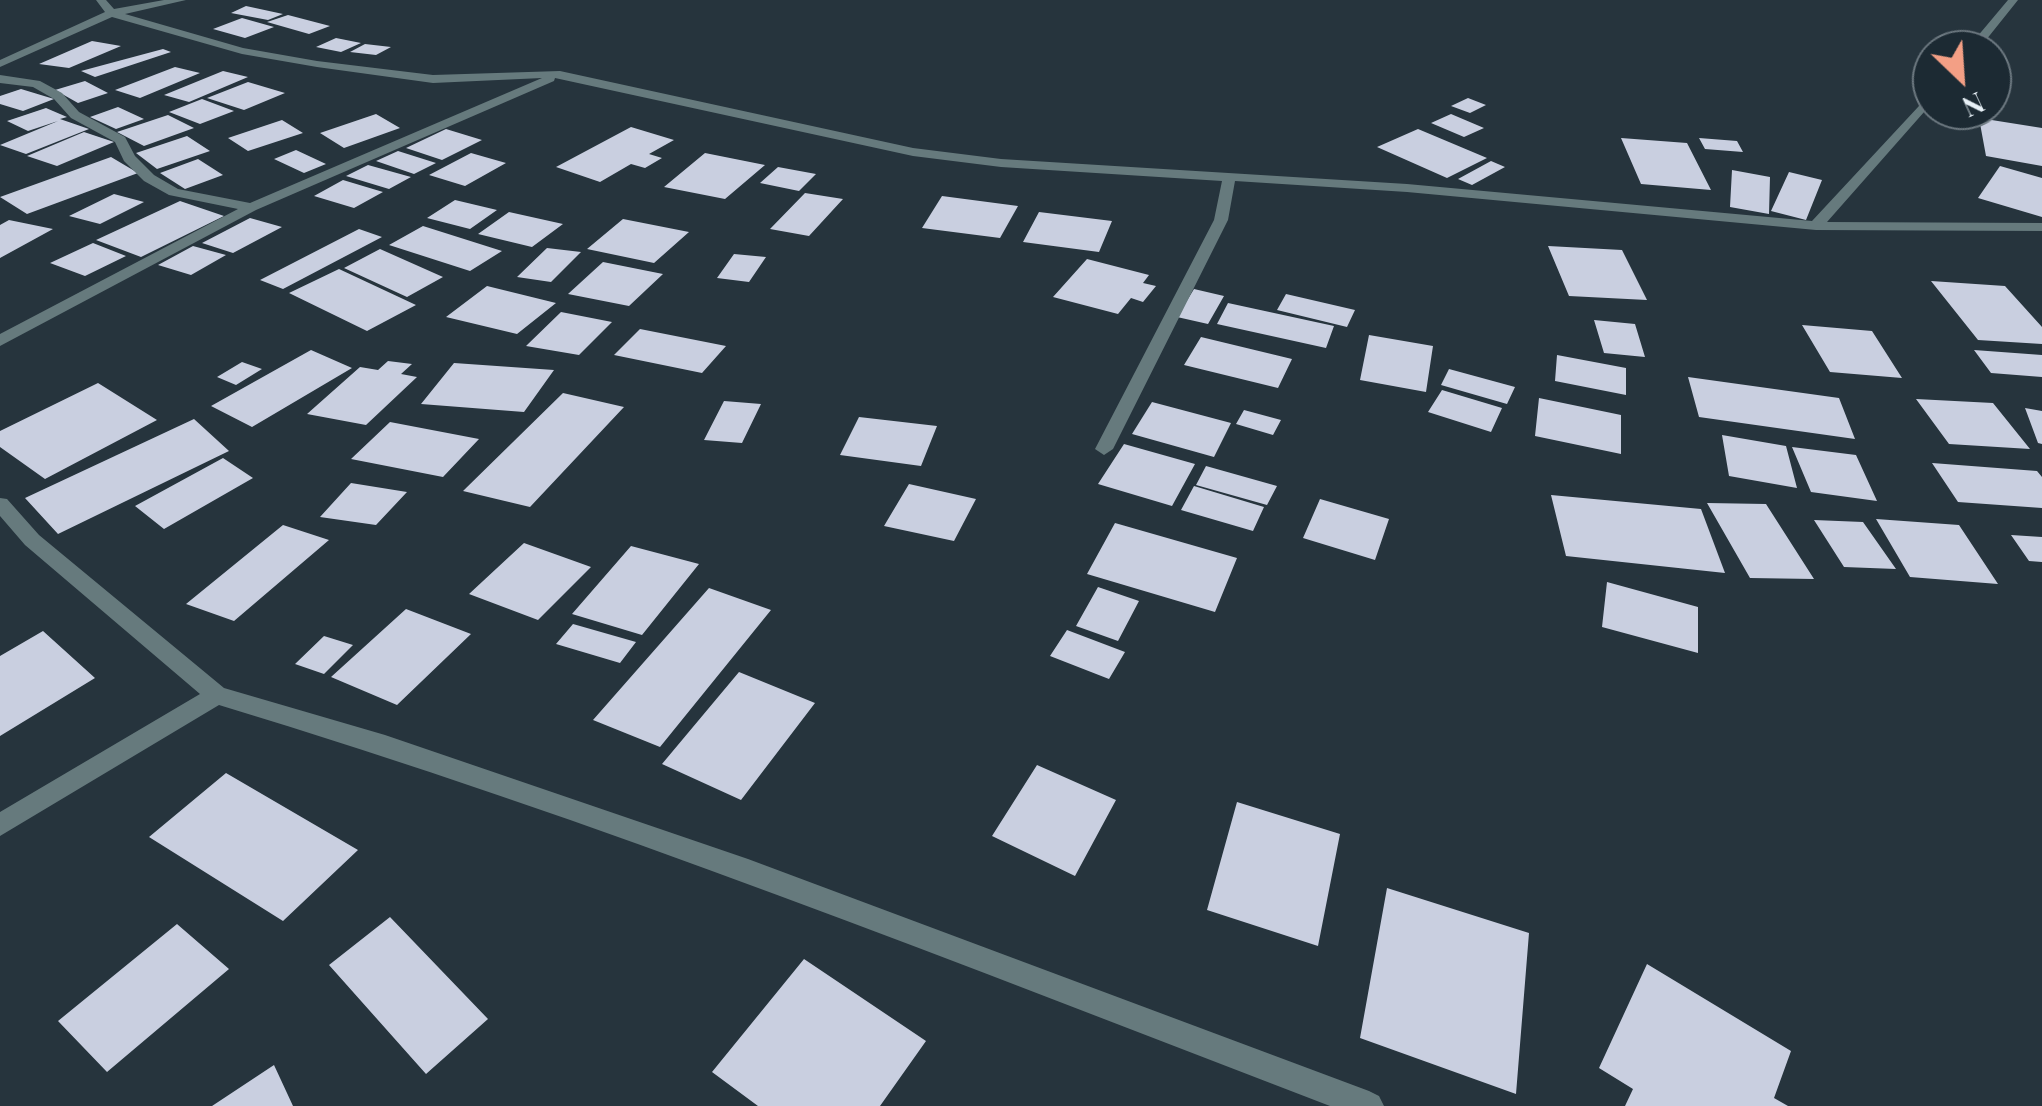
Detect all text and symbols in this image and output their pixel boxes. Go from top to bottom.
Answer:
north arrow [1912,30,2012,130]
text: N [1957,85,1991,127]

